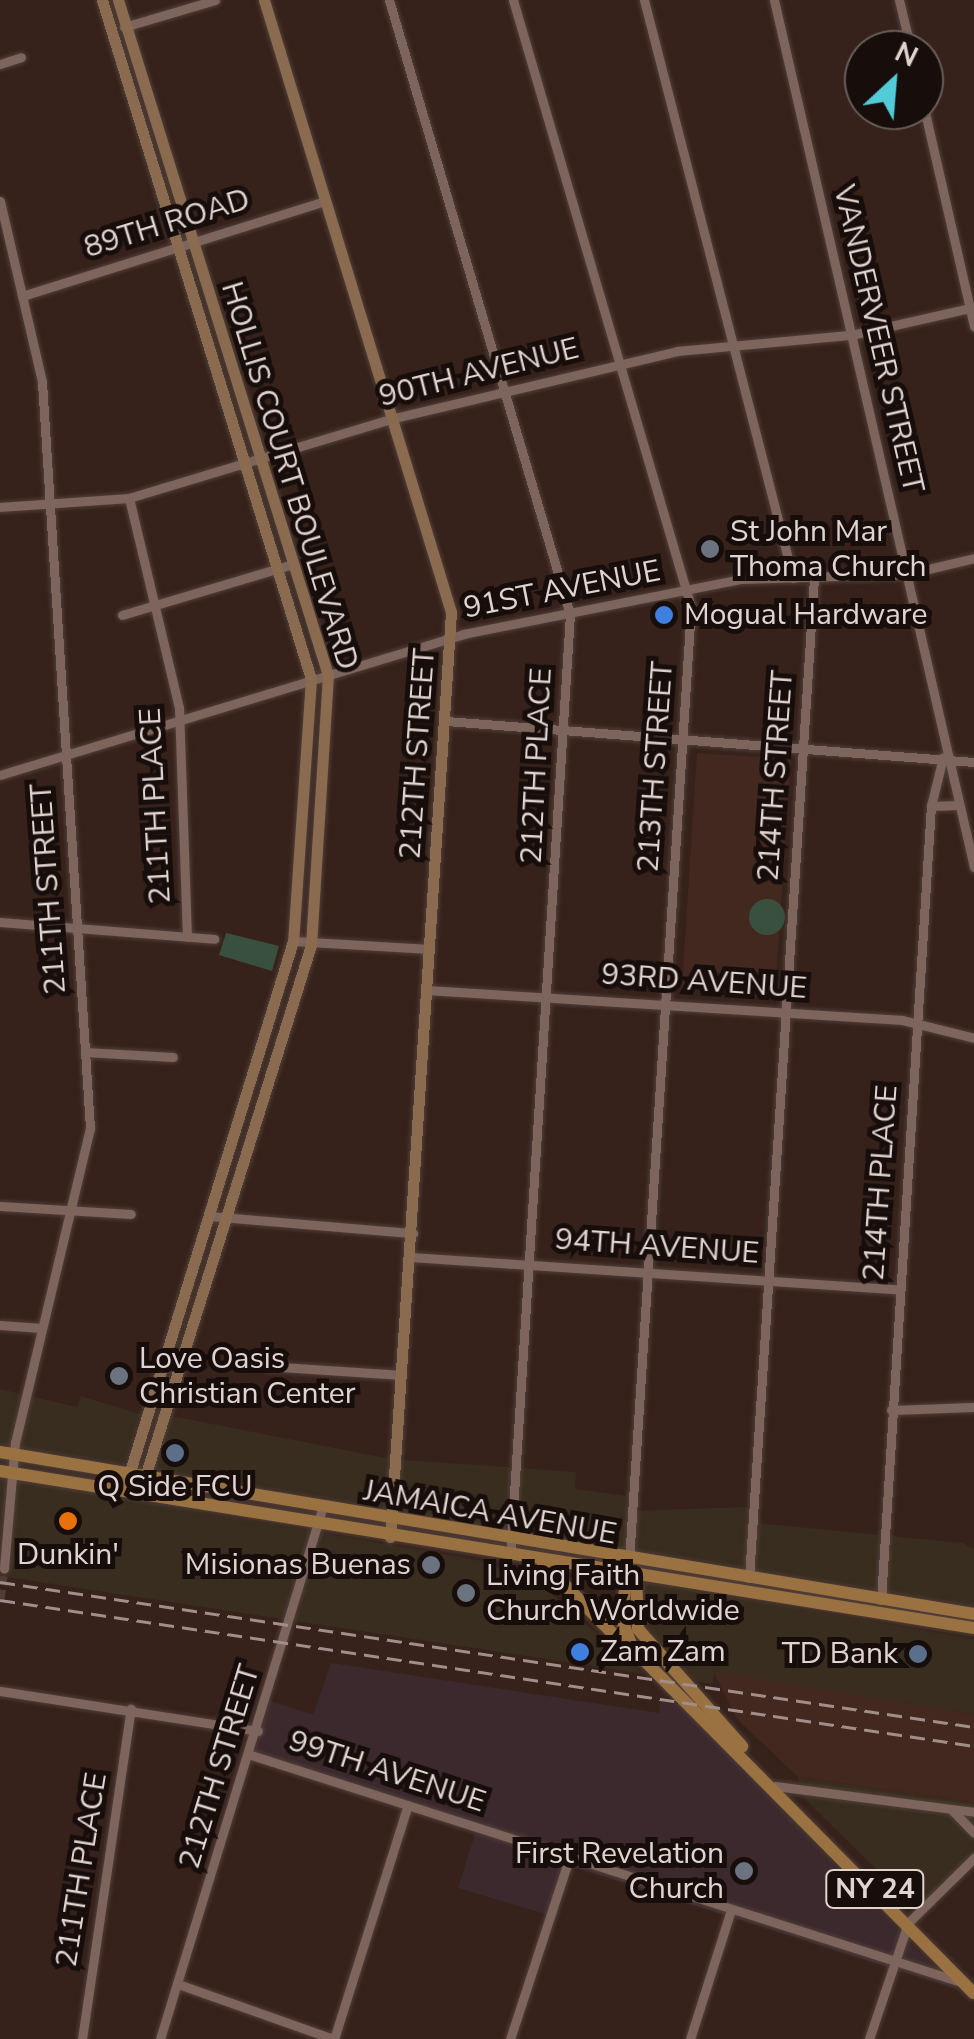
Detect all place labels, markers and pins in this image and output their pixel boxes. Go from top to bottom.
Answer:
place label: St John Mar Thoma Church [730,514,927,584]
marker: St John Mar Thoma Church [699,538,721,560]
place label: Mogual Hardware [684,597,927,633]
marker: Mogual Hardware [653,604,675,626]
place label: Love Oasis Christian Center [139,1341,356,1412]
marker: Love Oasis Christian Center [108,1365,130,1387]
marker: Q Side FCU [164,1442,186,1464]
place label: Q Side FCU [97,1469,253,1505]
marker: Dunkin' [57,1510,79,1532]
place label: Dunkin' [17,1537,119,1573]
place label: Misionas Buenas [185,1547,411,1583]
marker: Misionas Buenas [420,1554,442,1576]
place label: Living Faith Church Worldwide [486,1558,740,1628]
marker: Living Faith Church Worldwide [455,1582,477,1604]
place label: Zam Zam [600,1634,726,1670]
place label: TD Bank [782,1636,898,1672]
marker: Zam Zam [569,1641,591,1663]
marker: TD Bank [907,1643,929,1665]
place label: First Revelation Church [515,1836,724,1906]
marker: First Revelation Church [733,1860,755,1882]

